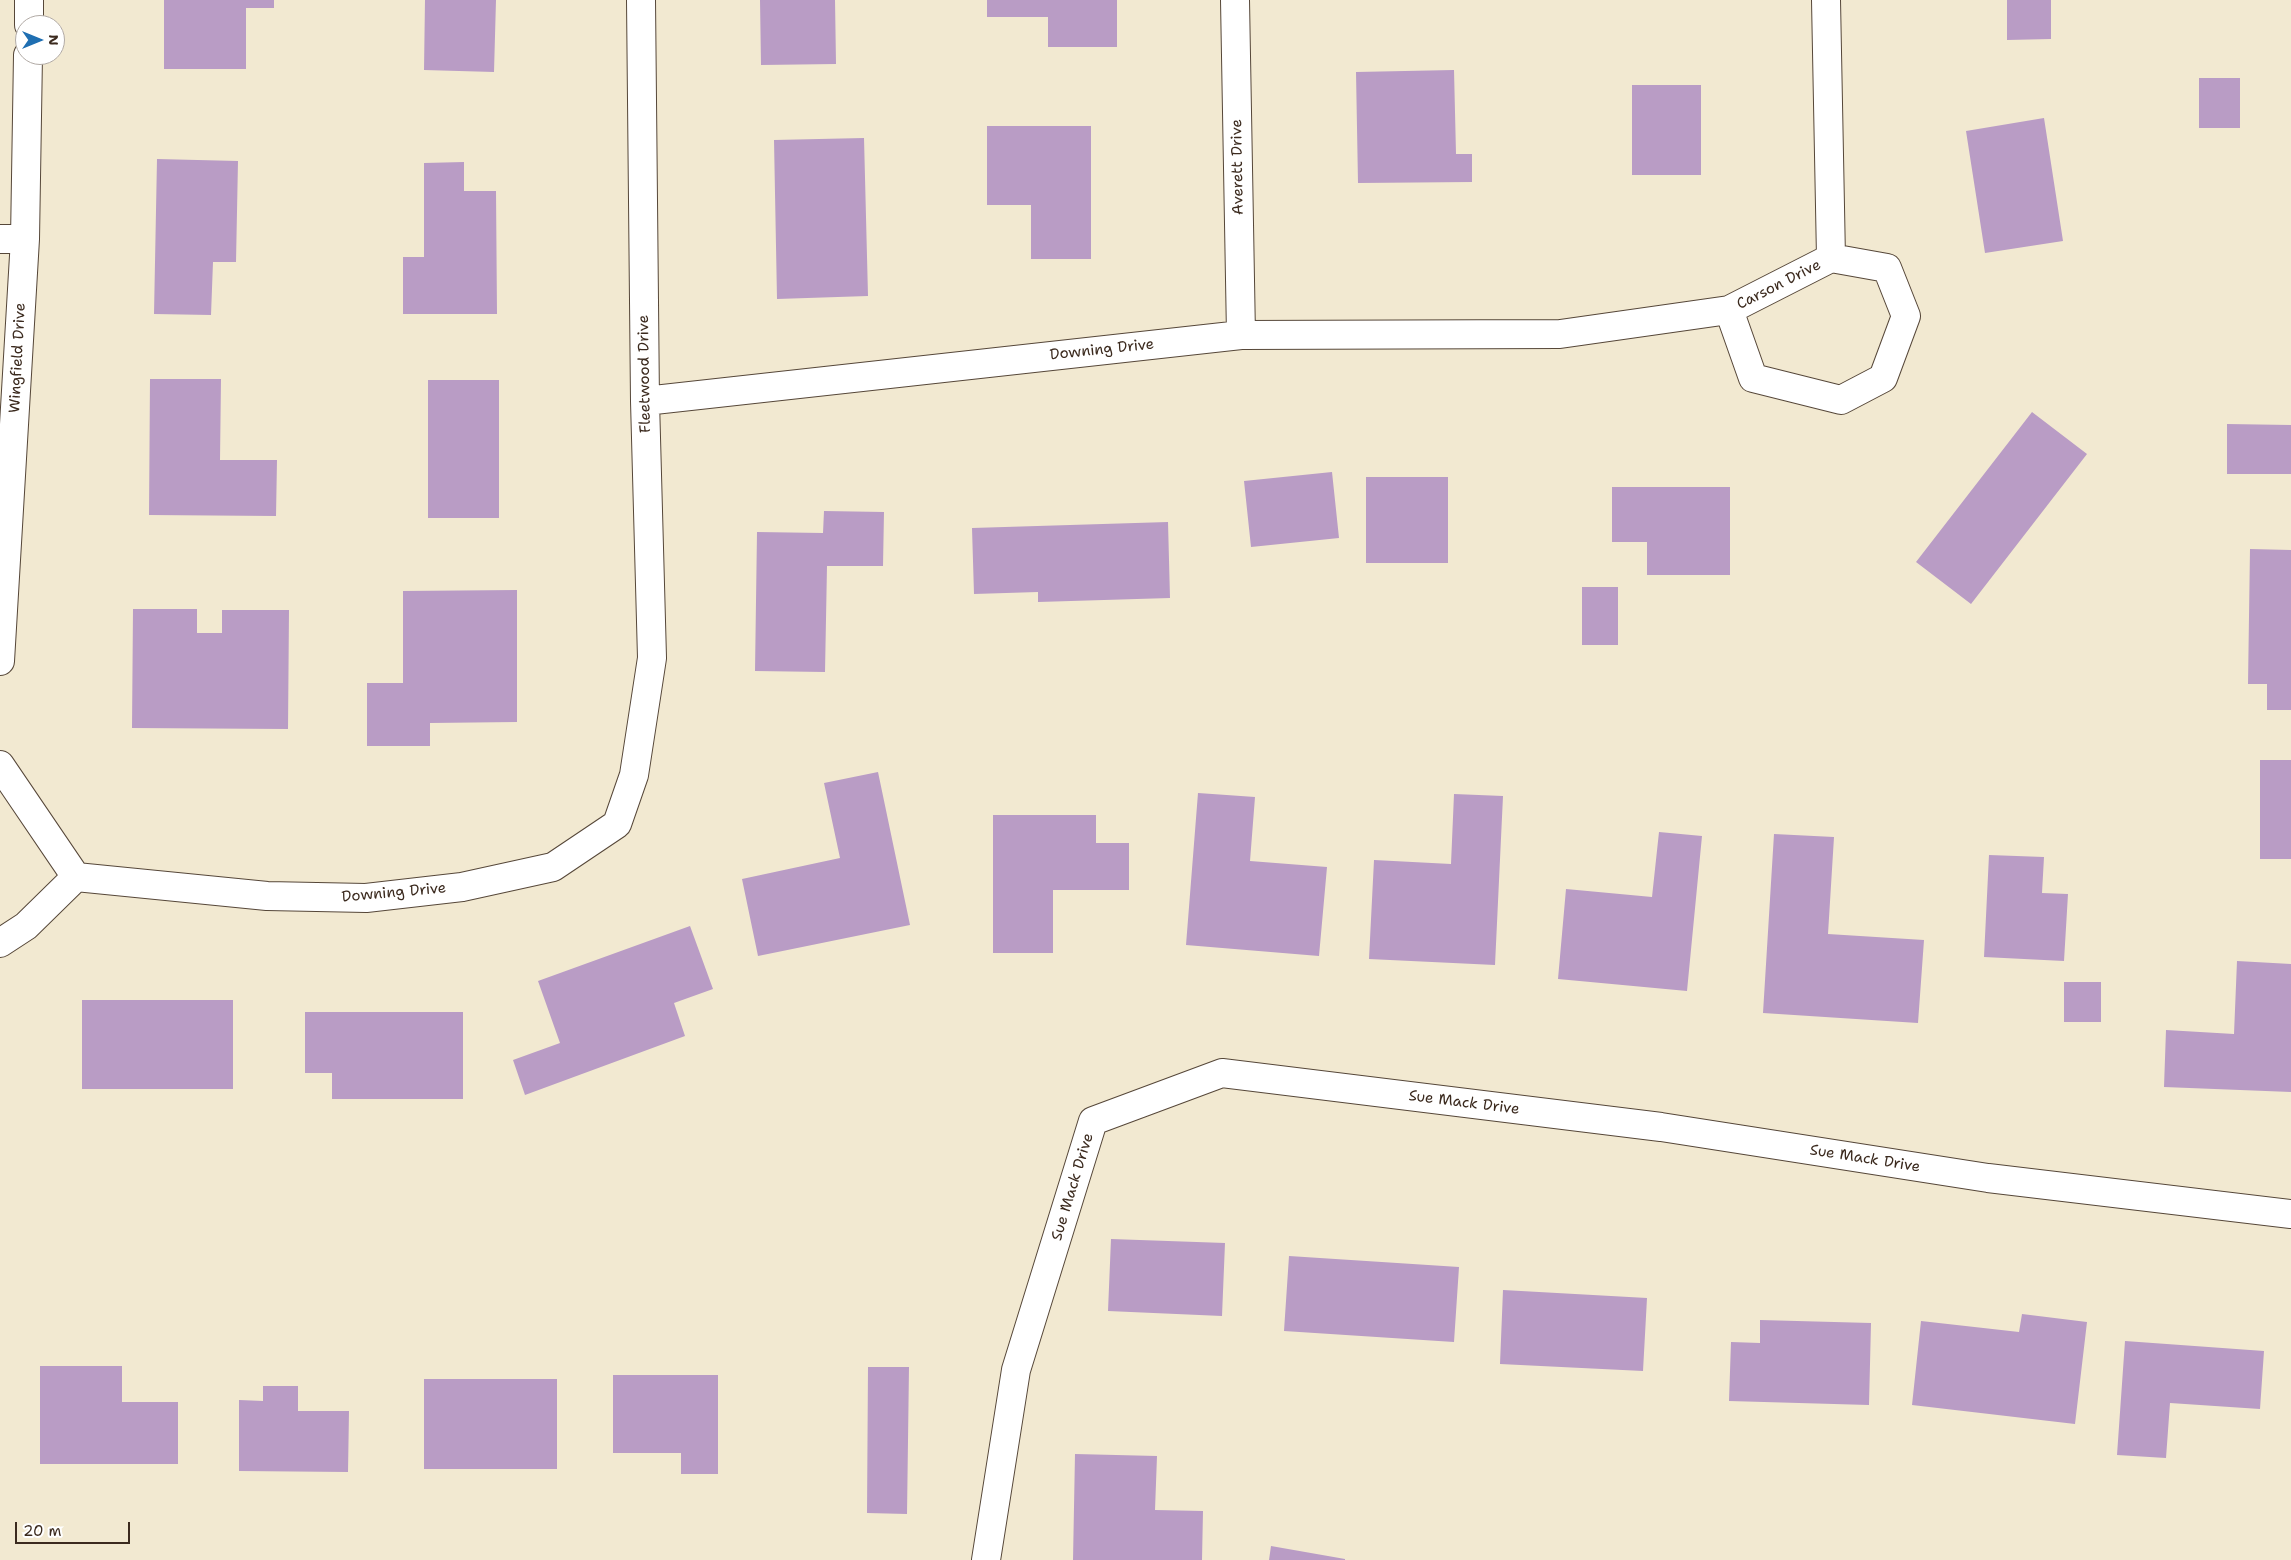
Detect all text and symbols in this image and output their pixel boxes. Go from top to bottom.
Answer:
north arrow [15,15,65,65]
text: N [45,34,63,46]
street label: Averett Drive [1228,119,1248,215]
street label: Carson Drive [1734,256,1824,314]
street label: Wingfield Drive [6,302,30,414]
street label: Fleetwood Drive [635,315,655,433]
street label: Downing Drive [1049,336,1155,364]
street label: Downing Drive [341,879,447,907]
street label: Sue Mack Drive [1408,1087,1520,1119]
street label: Sue Mack Drive [1048,1131,1098,1243]
street label: Sue Mack Drive [1808,1141,1922,1177]
scale bar [18,1512,132,1544]
text: 20 m [23,1521,62,1541]

